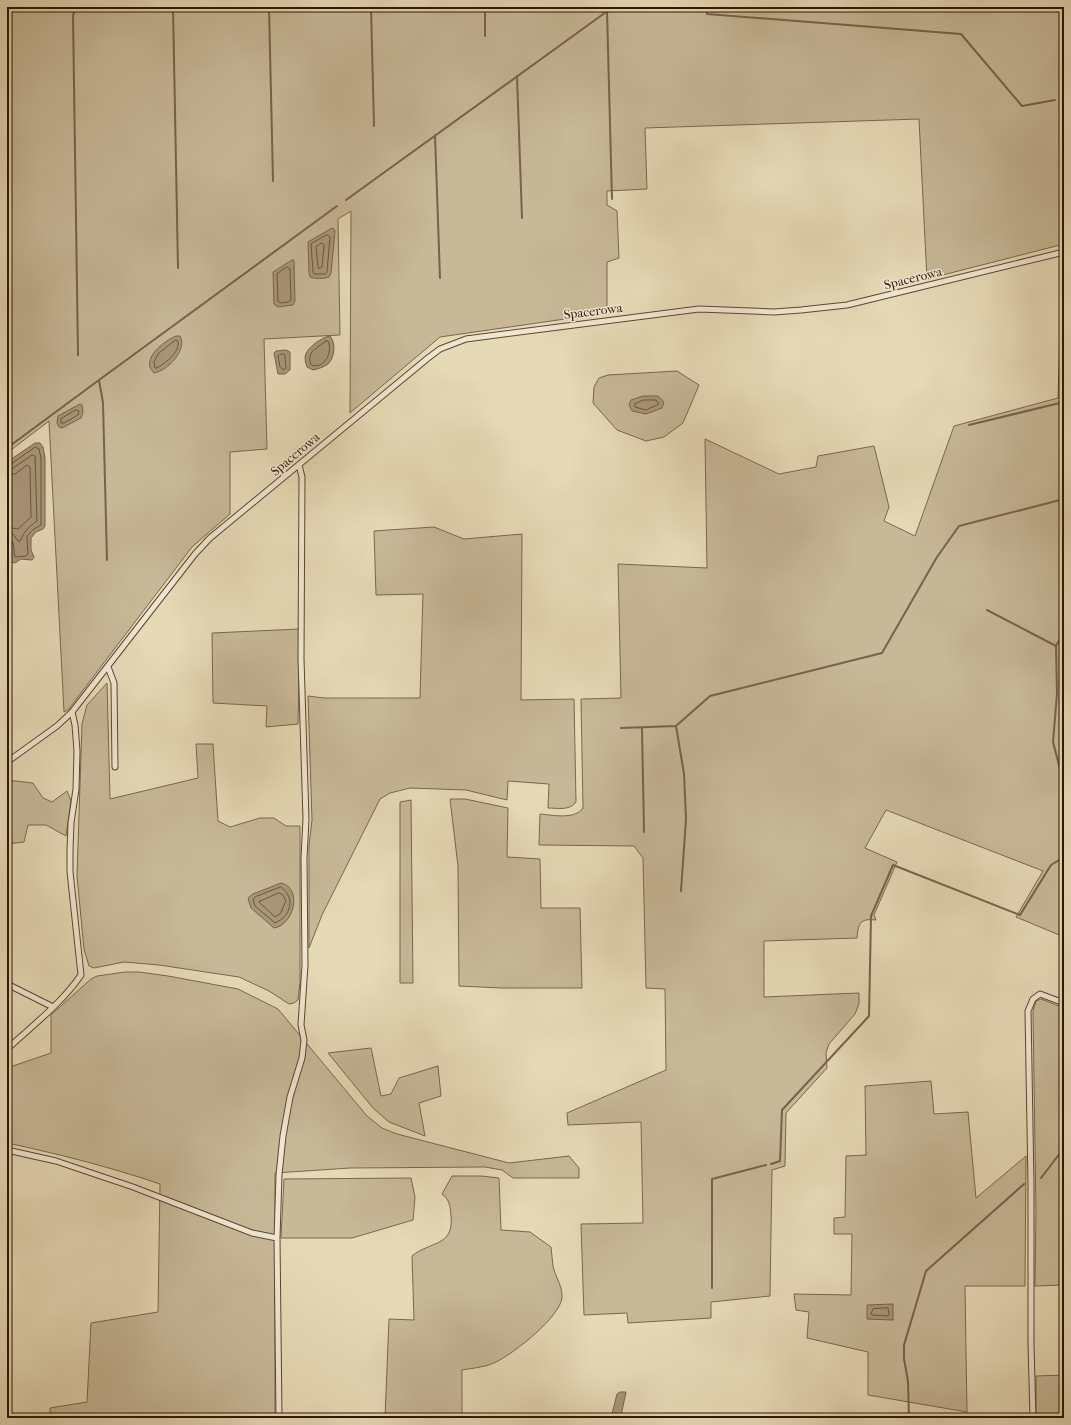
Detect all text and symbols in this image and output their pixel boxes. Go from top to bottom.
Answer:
street label: Spacerowa [882,263,945,292]
street label: Spacerowa [563,300,624,322]
street label: Spacerowa [267,429,323,479]

